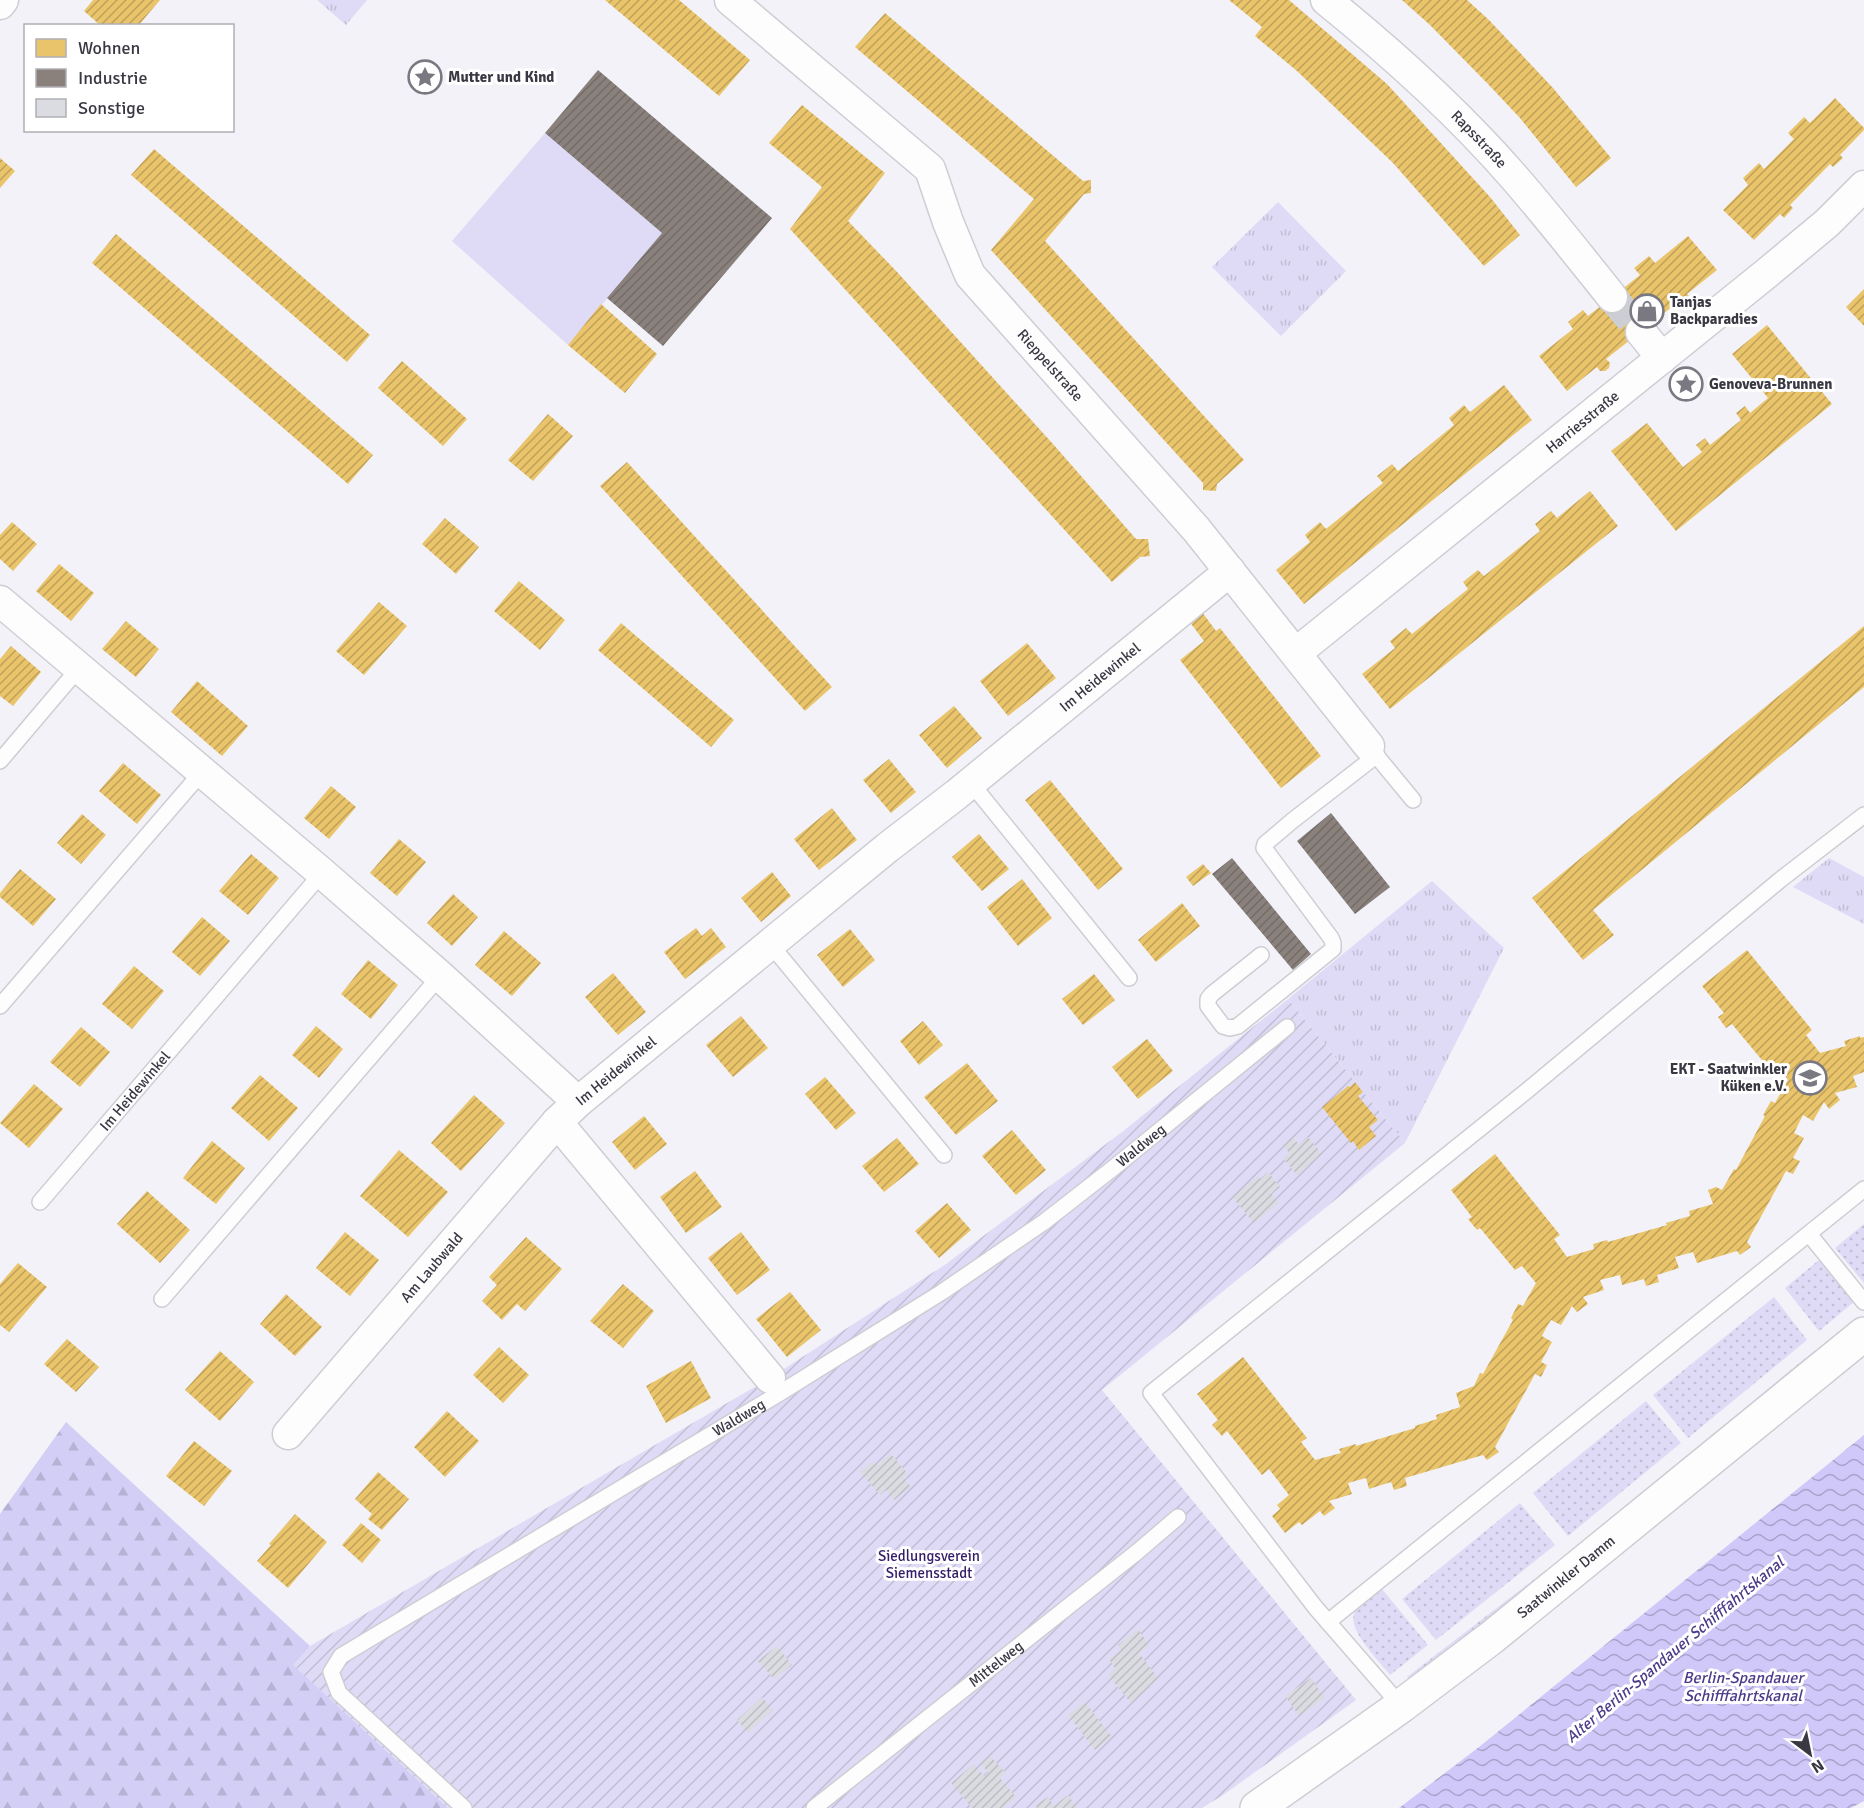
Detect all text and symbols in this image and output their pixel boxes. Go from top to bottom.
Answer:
legend [24,24,234,132]
text: Wohnen [78,37,140,59]
place icon: Mutter und Kind [407,59,443,95]
text: Industrie [78,67,148,89]
place label: Mutter und Kind [448,68,554,86]
text: Sonstige [78,97,145,119]
street label: Rapsstraße [1447,107,1511,172]
shop icon: Tanjas Backparadies [1629,293,1665,329]
place label: Tanjas Backparadies [1670,293,1758,328]
street label: Rieppelstraße [1014,326,1087,405]
place icon: Genoveva-Brunnen [1668,366,1704,402]
place label: Genoveva-Brunnen [1709,375,1832,393]
street label: Harriesstraße [1542,387,1623,457]
street label: Im Heidewinkel [1056,639,1144,716]
street label: Im Heidewinkel [572,1032,660,1109]
street label: Im Heidewinkel [96,1048,174,1135]
place label: EKT - Saatwinkler Küken e.V. [1670,1060,1787,1095]
school or university icon: EKT - Saatwinkler Küken e.V. [1792,1060,1828,1096]
street label: Waldweg [1113,1120,1169,1171]
street label: Am Laubwald [397,1229,467,1306]
street label: Waldweg [709,1395,769,1440]
street label: Saatwinkler Damm [1513,1532,1619,1622]
park label: Siedlungsverein Siemensstadt [878,1547,980,1582]
water label: Alter Berlin-Spandauer Schifffahrtskanal [1562,1553,1788,1747]
street label: Mittelweg [965,1637,1027,1691]
water label: Berlin-Spandauer Schifffahrtskanal [1683,1668,1803,1706]
north arrow [1780,1724,1840,1784]
text: N [1807,1754,1827,1777]

